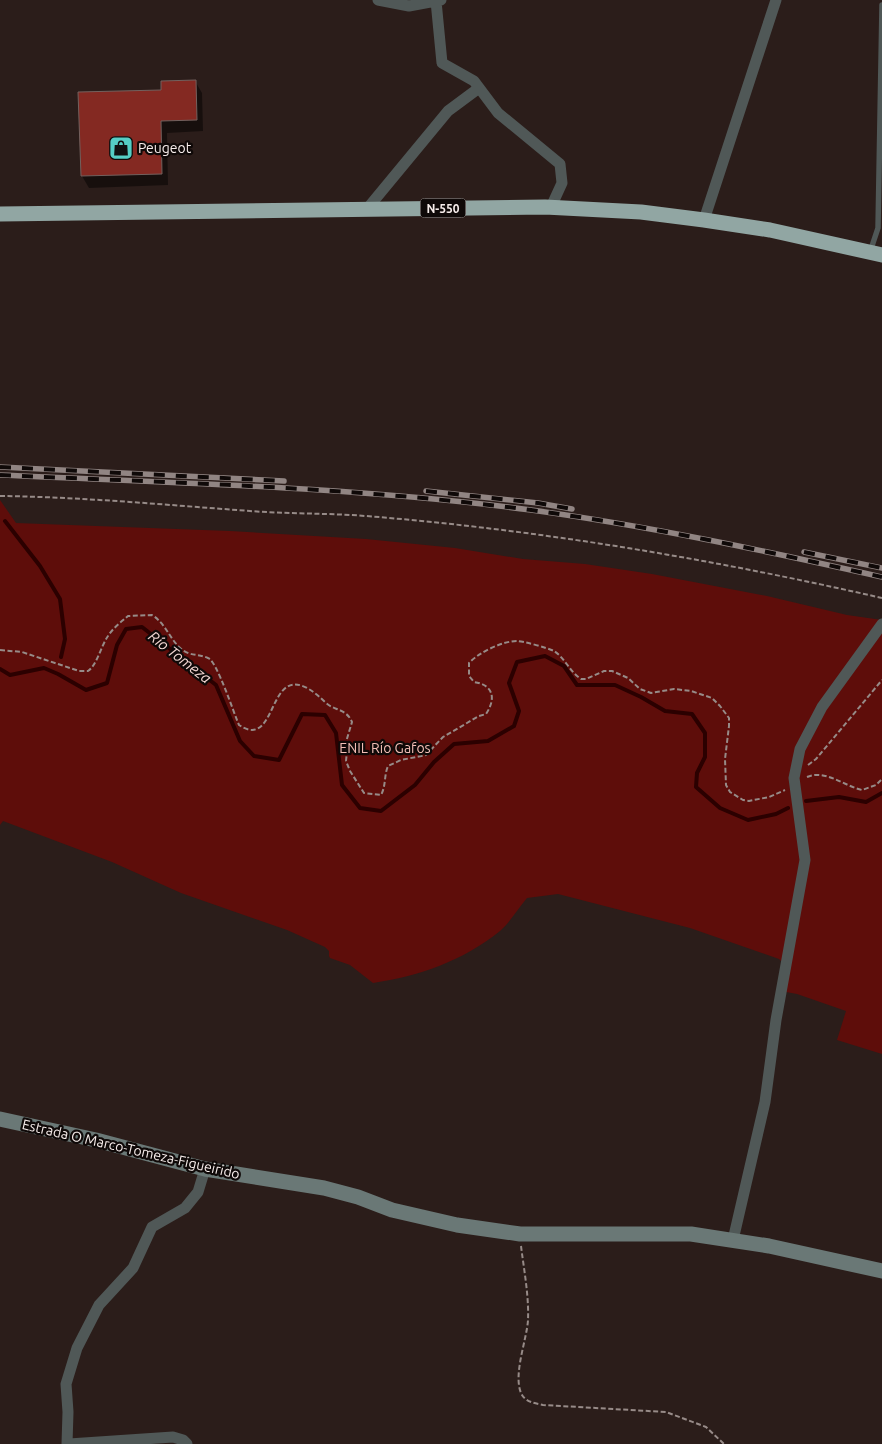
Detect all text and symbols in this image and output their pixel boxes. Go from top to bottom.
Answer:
shop icon: Peugeot [108,135,134,161]
place label: Peugeot [138,140,192,156]
road number: N-550 [420,198,466,218]
water label: Río Tomeza [145,627,215,687]
park label: ENIL Río Gafos [339,740,431,756]
street label: Estrada O Marco-Tomeza-Figueirido [20,1116,242,1182]

